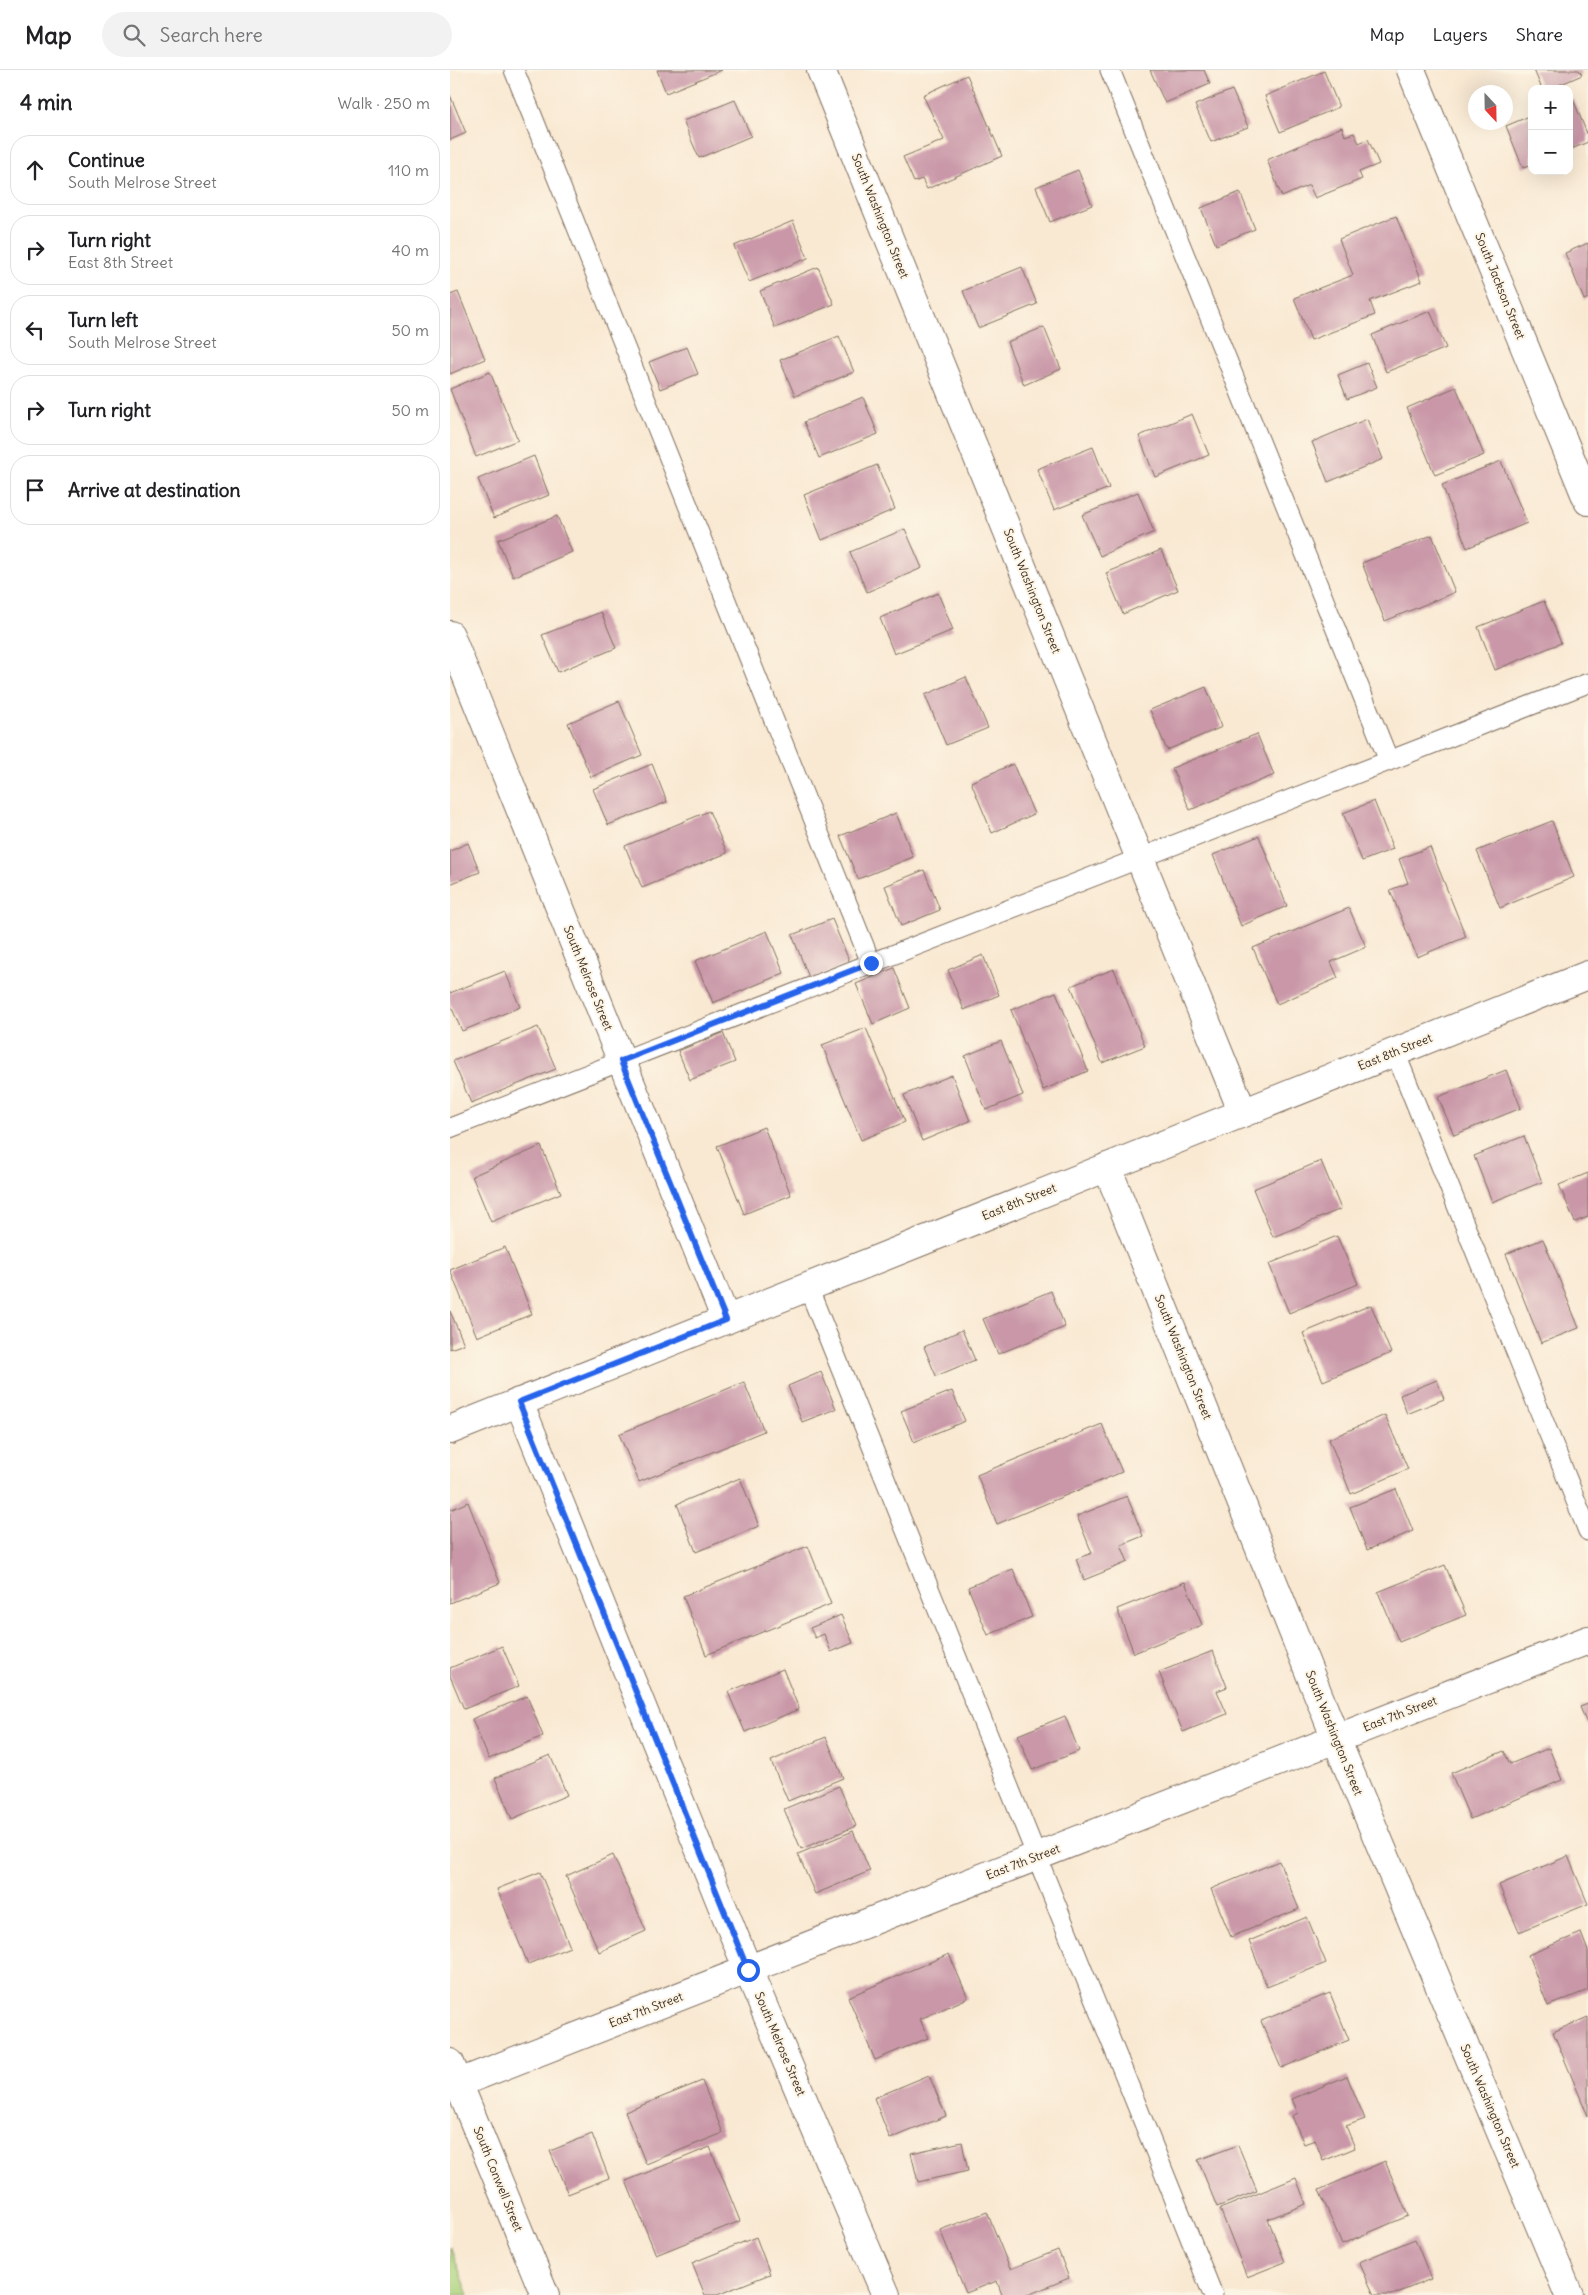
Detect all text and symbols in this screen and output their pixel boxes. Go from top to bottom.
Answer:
search box [102,12,452,57]
text: Map [25,20,72,50]
icon: search [120,21,148,49]
text: Search here [160,23,263,47]
text: Map [1369,23,1404,46]
text: Layers [1432,23,1488,46]
text: Share [1516,23,1563,46]
north arrow [1468,85,1513,130]
map controls [1528,85,1573,175]
button: + [1528,85,1573,130]
text: 4 min [20,89,72,116]
text: Walk · 250 m [338,93,430,113]
button: − [1528,130,1573,175]
text: Continue [68,148,145,172]
street label: South Washington Street [849,151,912,280]
icon: ahead [21,156,49,184]
text: 110 m [388,160,429,180]
text: South Melrose Street [68,172,217,192]
text: Turn right [68,228,151,252]
street label: South Jackson Street [1472,230,1529,341]
icon: right [21,236,49,264]
text: 40 m [391,240,429,260]
text: East 8th Street [68,252,173,272]
text: Turn left [68,308,138,332]
icon: left [21,316,49,344]
text: 50 m [391,320,429,340]
text: South Melrose Street [68,332,217,352]
icon: right [21,396,49,424]
text: Turn right [68,398,151,422]
text: 50 m [391,400,429,420]
icon: arrive [21,476,49,504]
text: Arrive at destination [68,478,241,502]
street label: South Washington Street [1001,526,1064,655]
street label: South Melrose Street [561,923,616,1032]
route end [860,952,883,975]
street label: East 8th Street [1355,1030,1434,1073]
street label: East 8th Street [979,1180,1058,1223]
street label: South Washington Street [1152,1292,1215,1421]
street label: South Washington Street [1303,1668,1366,1797]
street label: East 7th Street [1361,1693,1439,1734]
street label: East 7th Street [984,1841,1062,1882]
route start [737,1959,760,1982]
street label: East 7th Street [607,1989,685,2030]
street label: South Melrose Street [752,1990,809,2098]
street label: South Washington Street [1458,2042,1523,2170]
street label: South Conwell Street [471,2124,526,2233]

